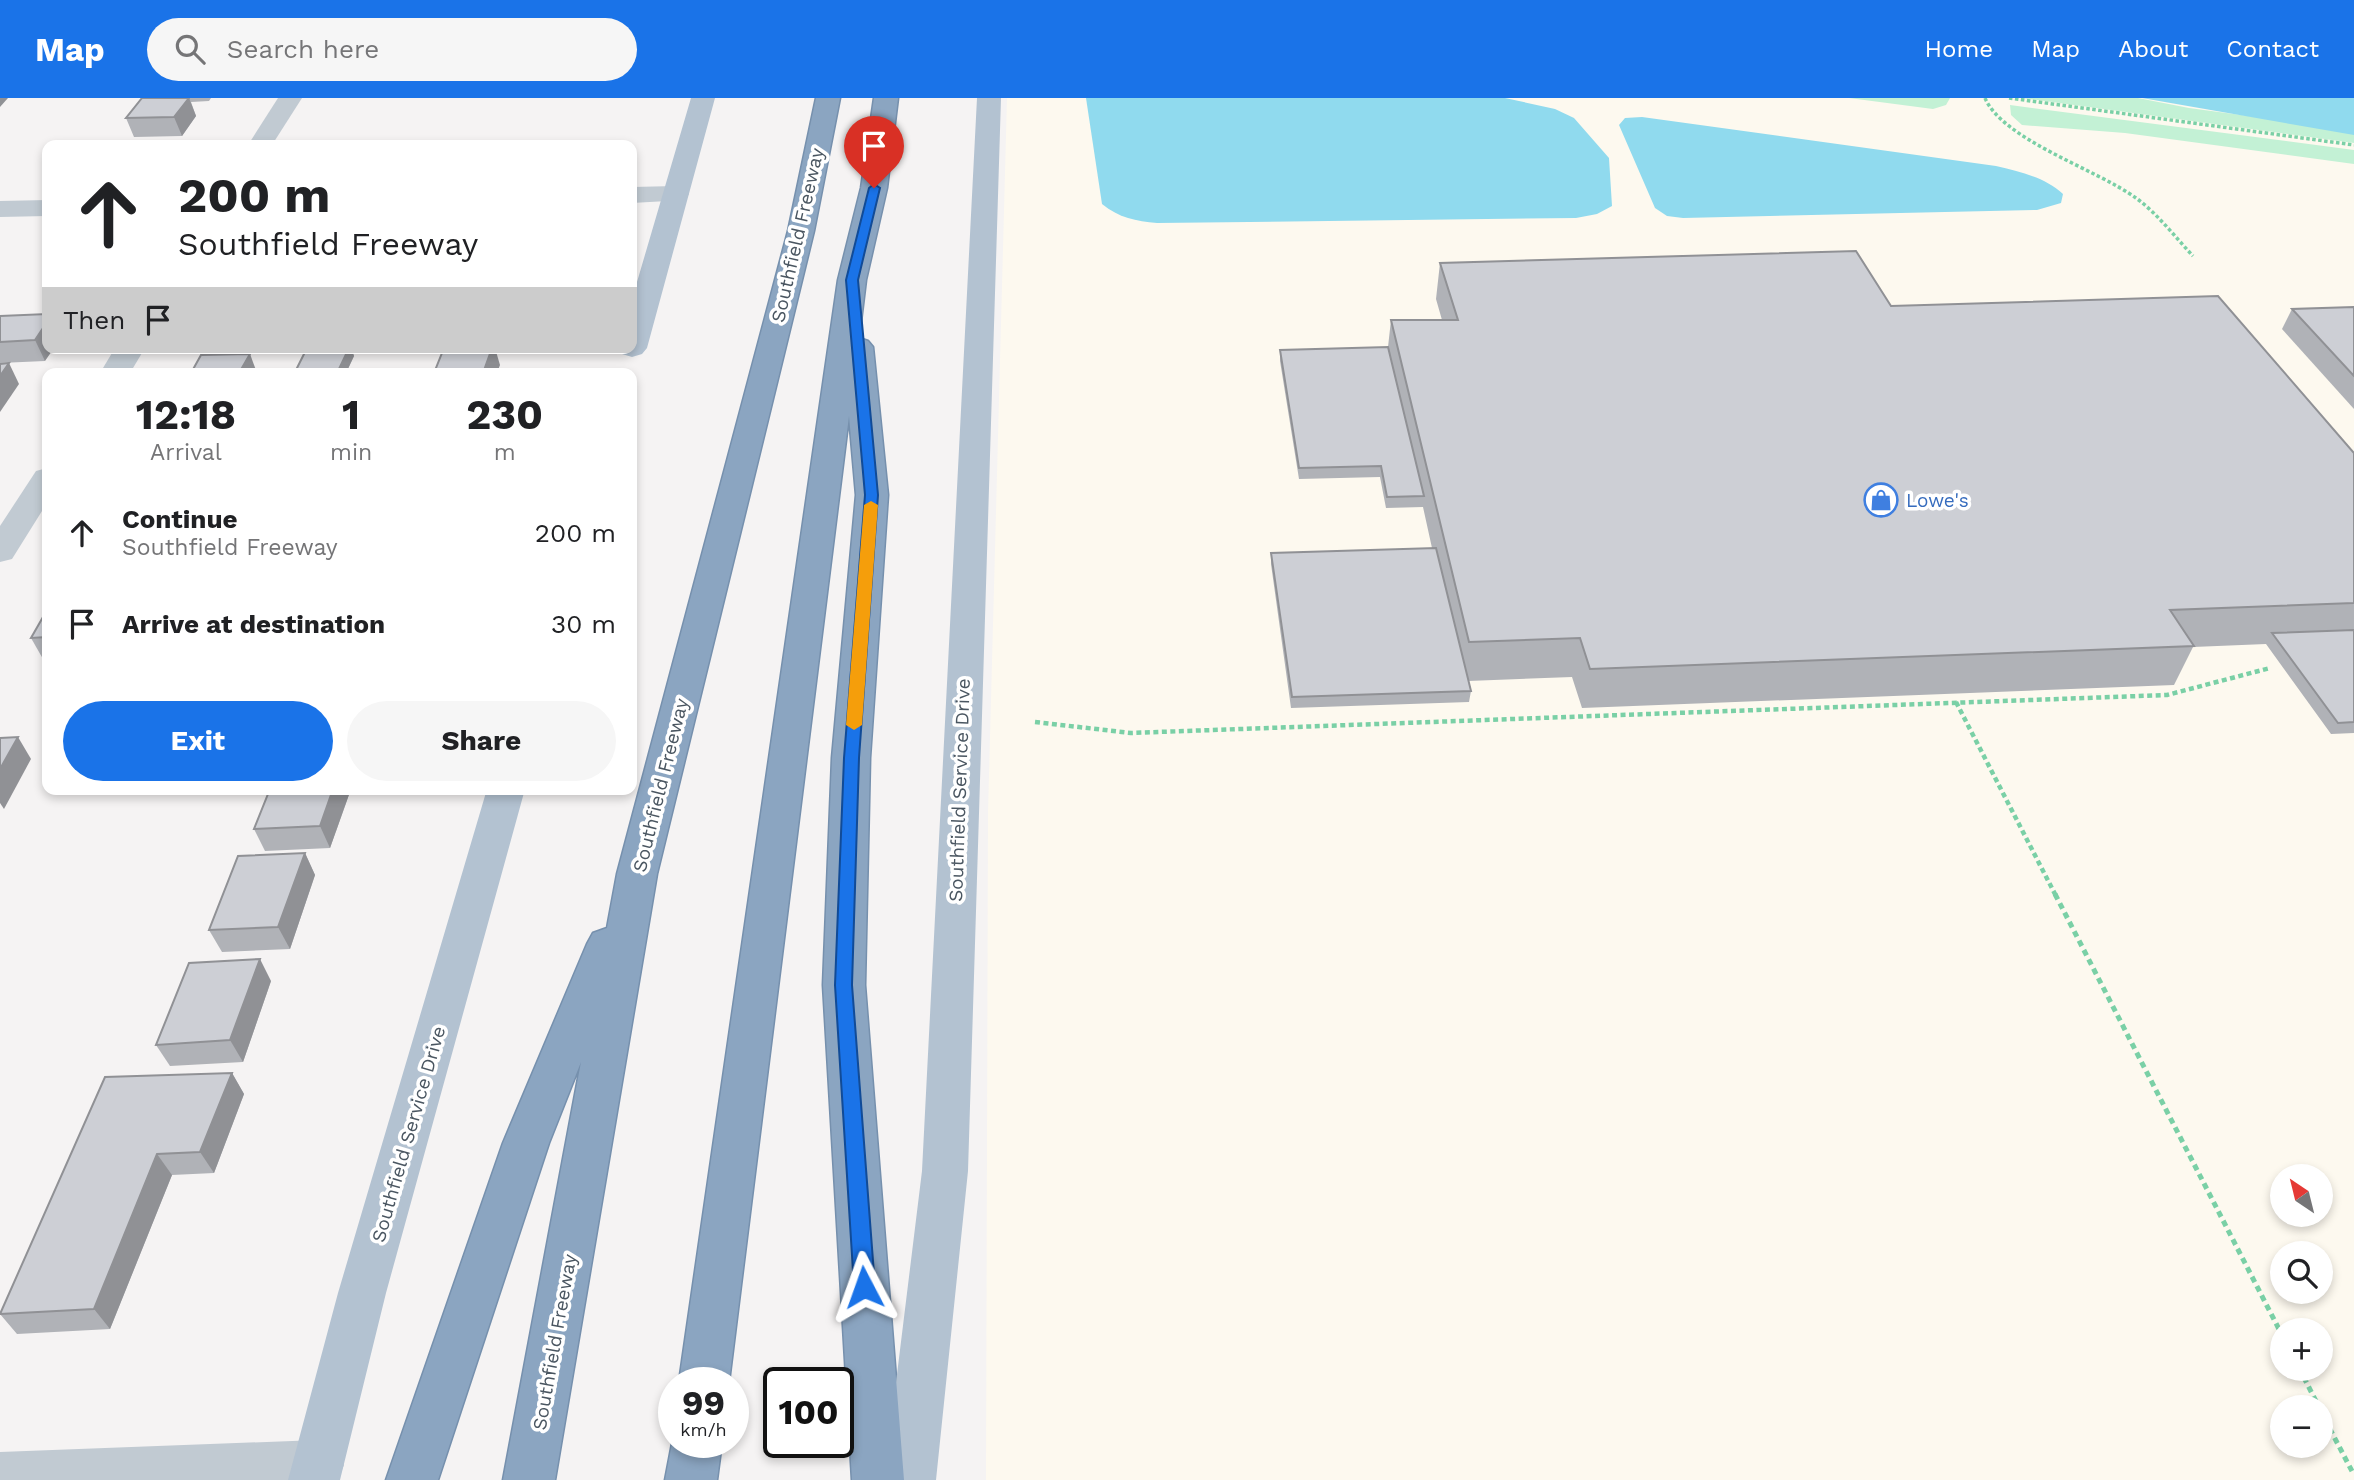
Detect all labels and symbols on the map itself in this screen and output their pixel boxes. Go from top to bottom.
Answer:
pin [844,116,904,188]
street label: Southfield Freeway [766,146,829,325]
shop icon: Lowe's [1862,481,1900,519]
place label: Lowe's [1906,489,1969,512]
street label: Southfield Service Drive [944,678,975,902]
street label: Southfield Freeway [628,696,693,874]
street label: Southfield Service Drive [367,1023,450,1245]
north arrow [2270,1164,2333,1227]
position arrow [827,1250,901,1324]
street label: Southfield Freeway [528,1252,581,1432]
speed limit sign: 100 [763,1367,854,1458]

